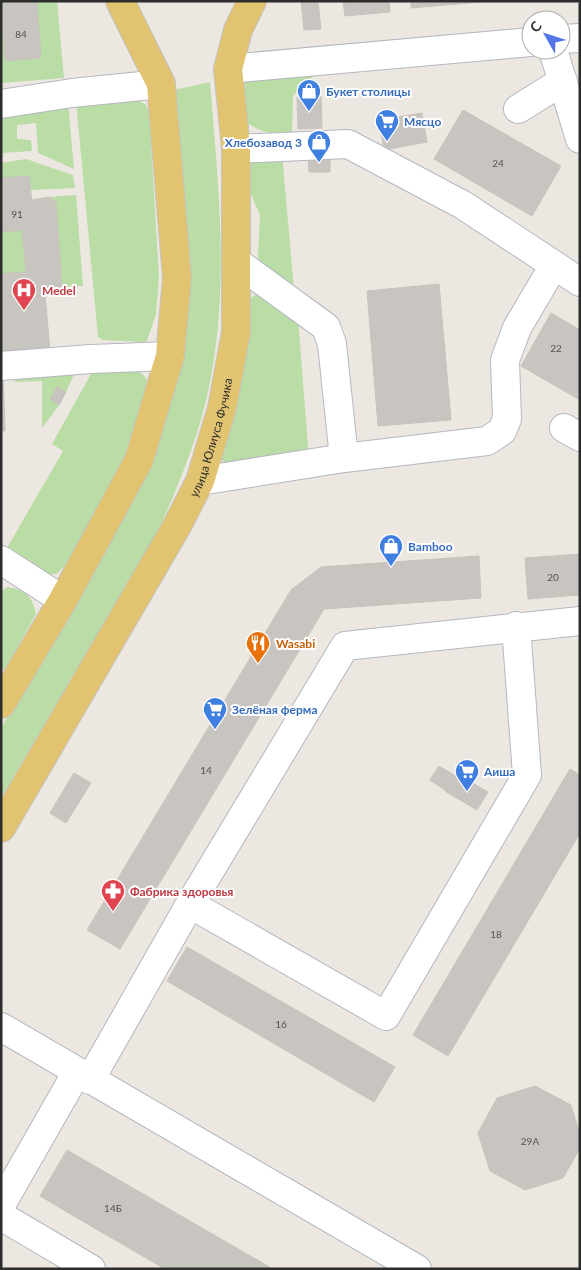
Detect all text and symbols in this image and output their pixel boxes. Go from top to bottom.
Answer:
north arrow [521,10,571,60]
text: С [526,17,545,35]
house number: 84 [15,28,27,40]
shop icon: Букет столицы [296,78,322,112]
place label: Букет столицы [326,84,410,99]
supermarket icon: Мясцо [374,108,400,142]
place label: Мясцо [404,114,441,129]
shop icon: Хлебозавод 3 [306,129,332,163]
place label: Хлебозавод 3 [225,135,302,150]
house number: 24 [492,157,504,169]
house number: 91 [11,208,23,220]
hospital icon: Medel [11,277,37,311]
place label: Medel [42,283,76,298]
house number: 22 [550,342,562,354]
street label: улица Юлиуса Фучика [186,377,235,499]
shop icon: Bamboo [378,533,404,567]
place label: Bamboo [408,539,453,554]
house number: 20 [547,571,559,583]
restaurant icon: Wasabi [245,630,271,664]
place label: Wasabi [276,636,315,651]
supermarket icon: Зелёная ферма [202,696,228,730]
place label: Зелёная ферма [232,702,318,717]
supermarket icon: Аиша [454,758,480,792]
house number: 14 [200,764,212,776]
place label: Аиша [483,764,515,779]
pharmacy icon: Фабрика здоровья [100,878,126,912]
place label: Фабрика здоровья [130,884,233,899]
house number: 18 [490,928,502,940]
house number: 16 [275,1018,287,1030]
house number: 29А [521,1135,539,1147]
house number: 14Б [104,1202,122,1214]

